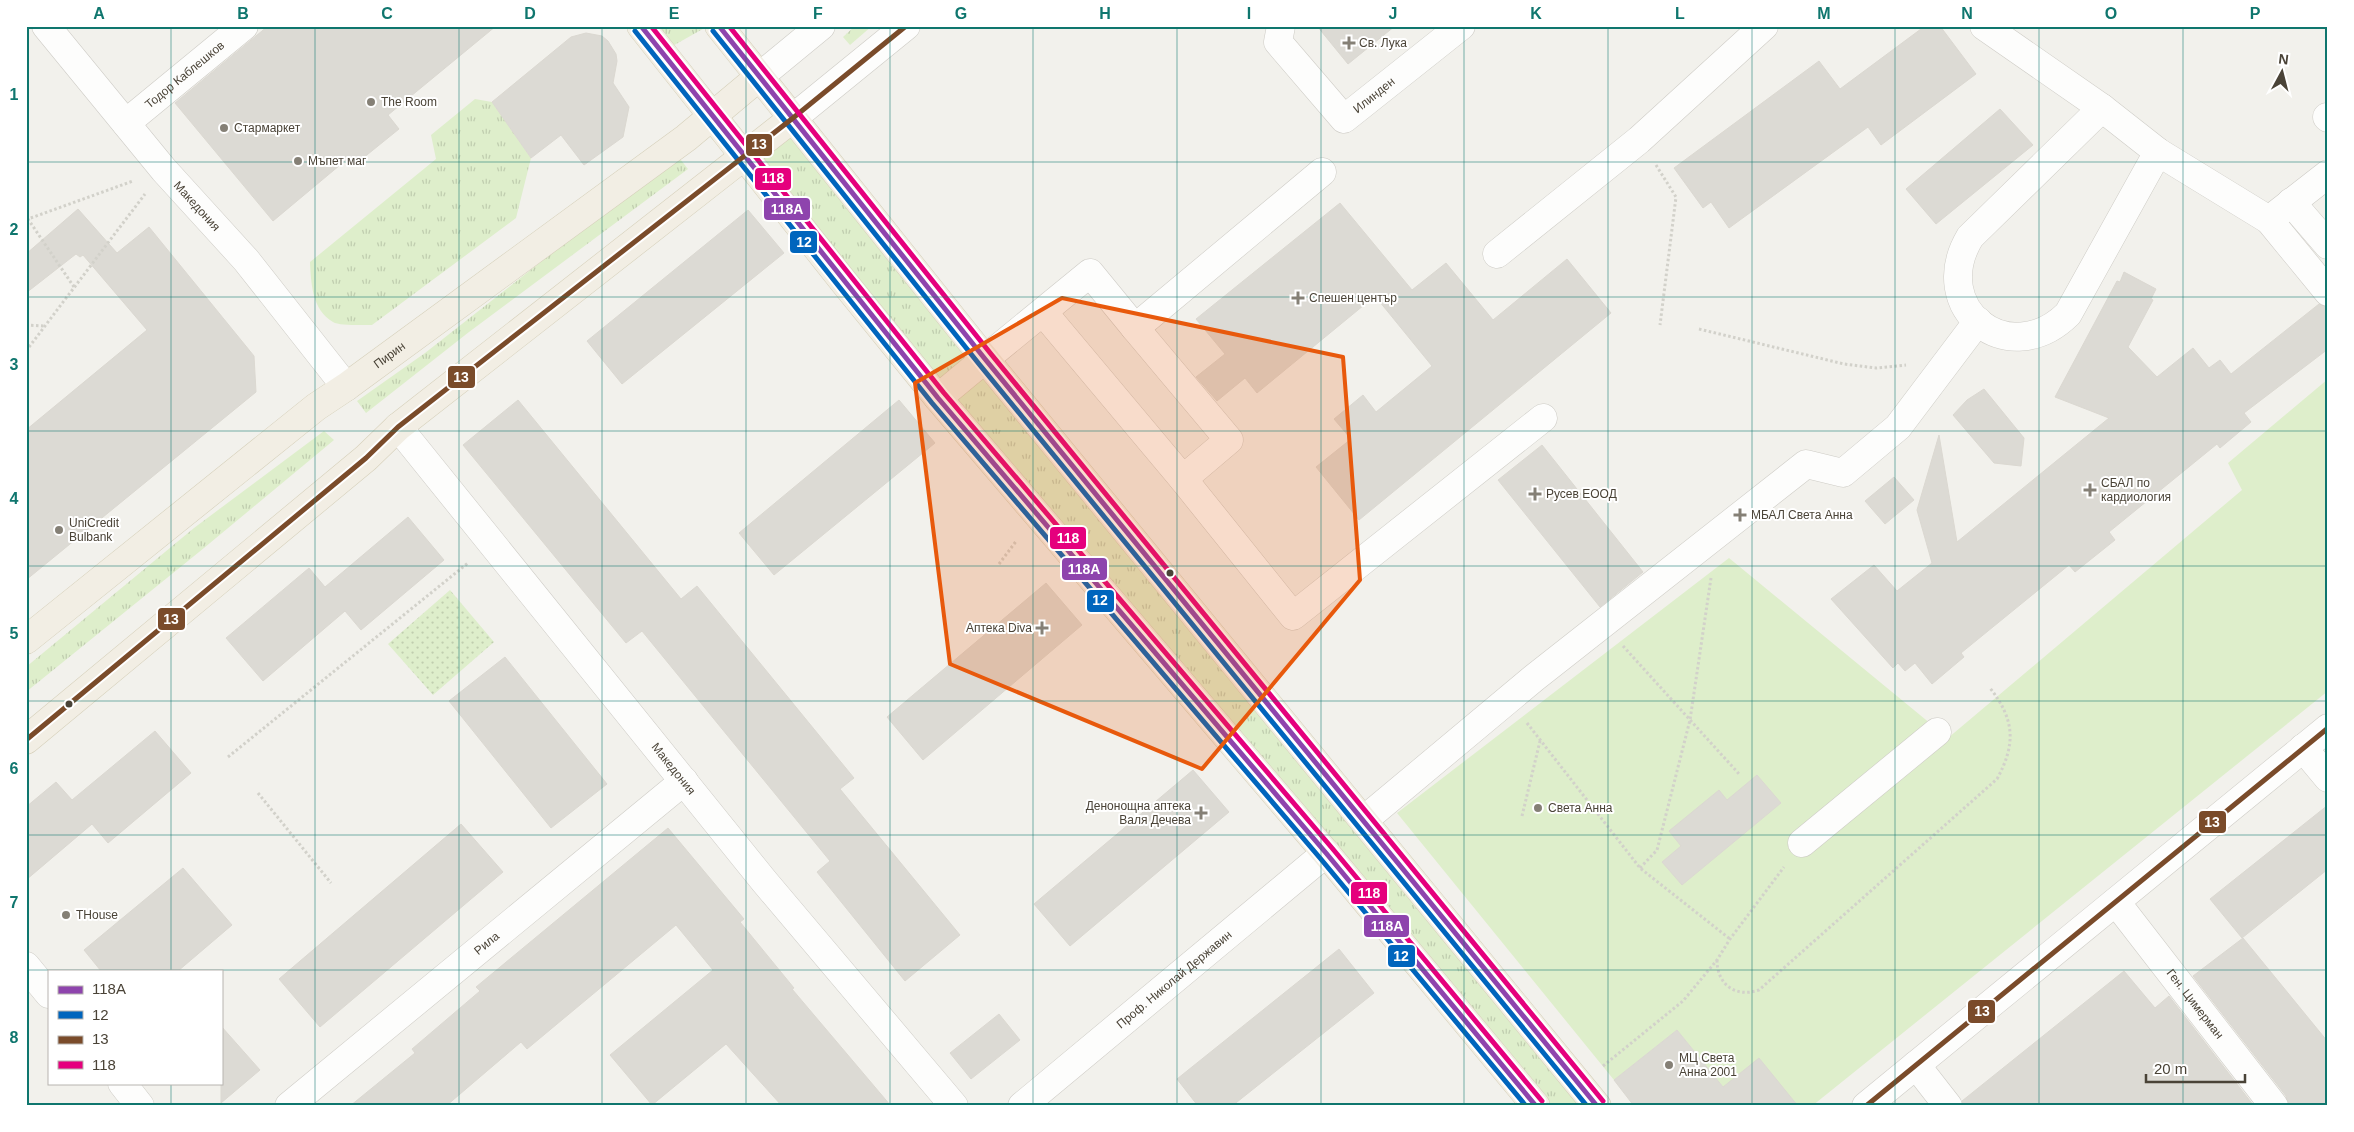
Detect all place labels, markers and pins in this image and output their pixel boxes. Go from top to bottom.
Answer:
place label: Св. Лука [1359,36,1407,50]
marker: Св. Лука [1343,37,1355,49]
place label: The Room [381,95,437,109]
marker: The Room [365,96,377,108]
place label: Стармаркет [234,121,301,135]
marker: Стармаркет [218,122,230,134]
place label: Мъпет маг [308,154,367,168]
marker: Мъпет маг [292,155,304,167]
marker: Спешен център [1291,291,1305,305]
place label: Спешен център [1309,291,1397,305]
place label: СБАЛ по кардиология [2101,476,2171,504]
marker: СБАЛ по кардиология [2083,483,2097,497]
marker: Русев ЕООД [1528,487,1542,501]
place label: Русев ЕООД [1546,487,1617,501]
marker: МБАЛ Света Анна [1733,508,1747,522]
place label: МБАЛ Света Анна [1751,508,1853,522]
place label: UniCredit Bulbank [69,516,120,544]
marker: UniCredit Bulbank [53,524,65,536]
unlabelled marker [1165,568,1175,578]
place label: Аптека Diva [966,621,1032,635]
marker: Аптека Diva [1036,622,1048,634]
unlabelled marker [64,699,74,709]
place label: Денонощна аптека Валя Дечева [1086,799,1191,827]
place label: Света Анна [1548,801,1613,815]
marker: Света Анна [1532,802,1544,814]
marker: Денонощна аптека Валя Дечева [1195,807,1207,819]
place label: THouse [76,908,118,922]
marker: THouse [60,909,72,921]
place label: МЦ Света Анна 2001 [1679,1051,1737,1079]
marker: МЦ Света Анна 2001 [1663,1059,1675,1071]

